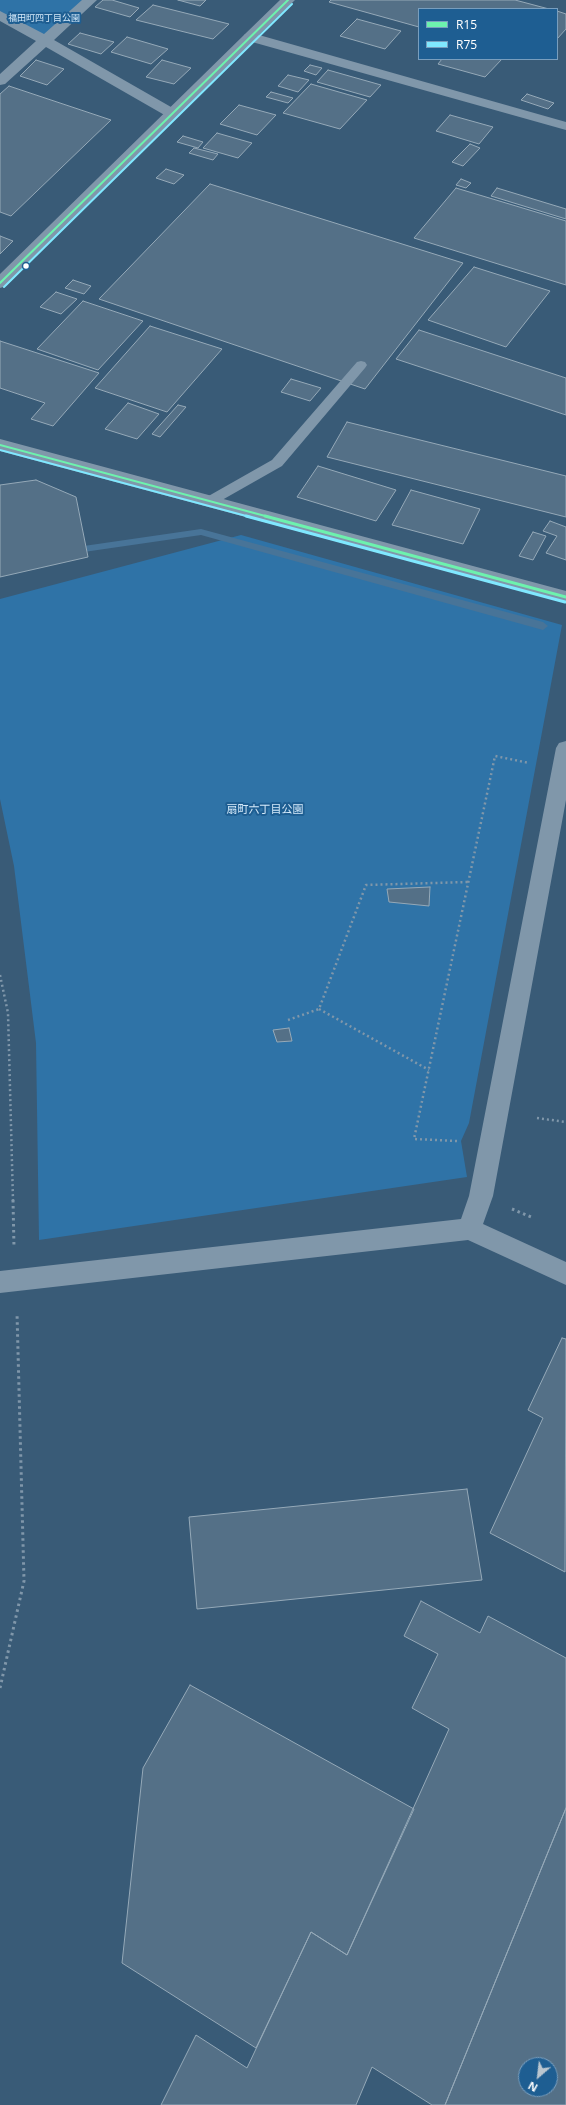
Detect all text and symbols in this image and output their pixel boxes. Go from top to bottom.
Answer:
legend [418,8,558,60]
park label: 福田町四丁目公園 [8,13,80,23]
text: R15 [456,16,477,33]
text: R75 [456,36,477,53]
unlabelled marker [21,261,31,271]
park label: 扇町六丁目公園 [227,803,303,817]
north arrow [518,2057,558,2097]
text: N [525,2078,540,2096]

